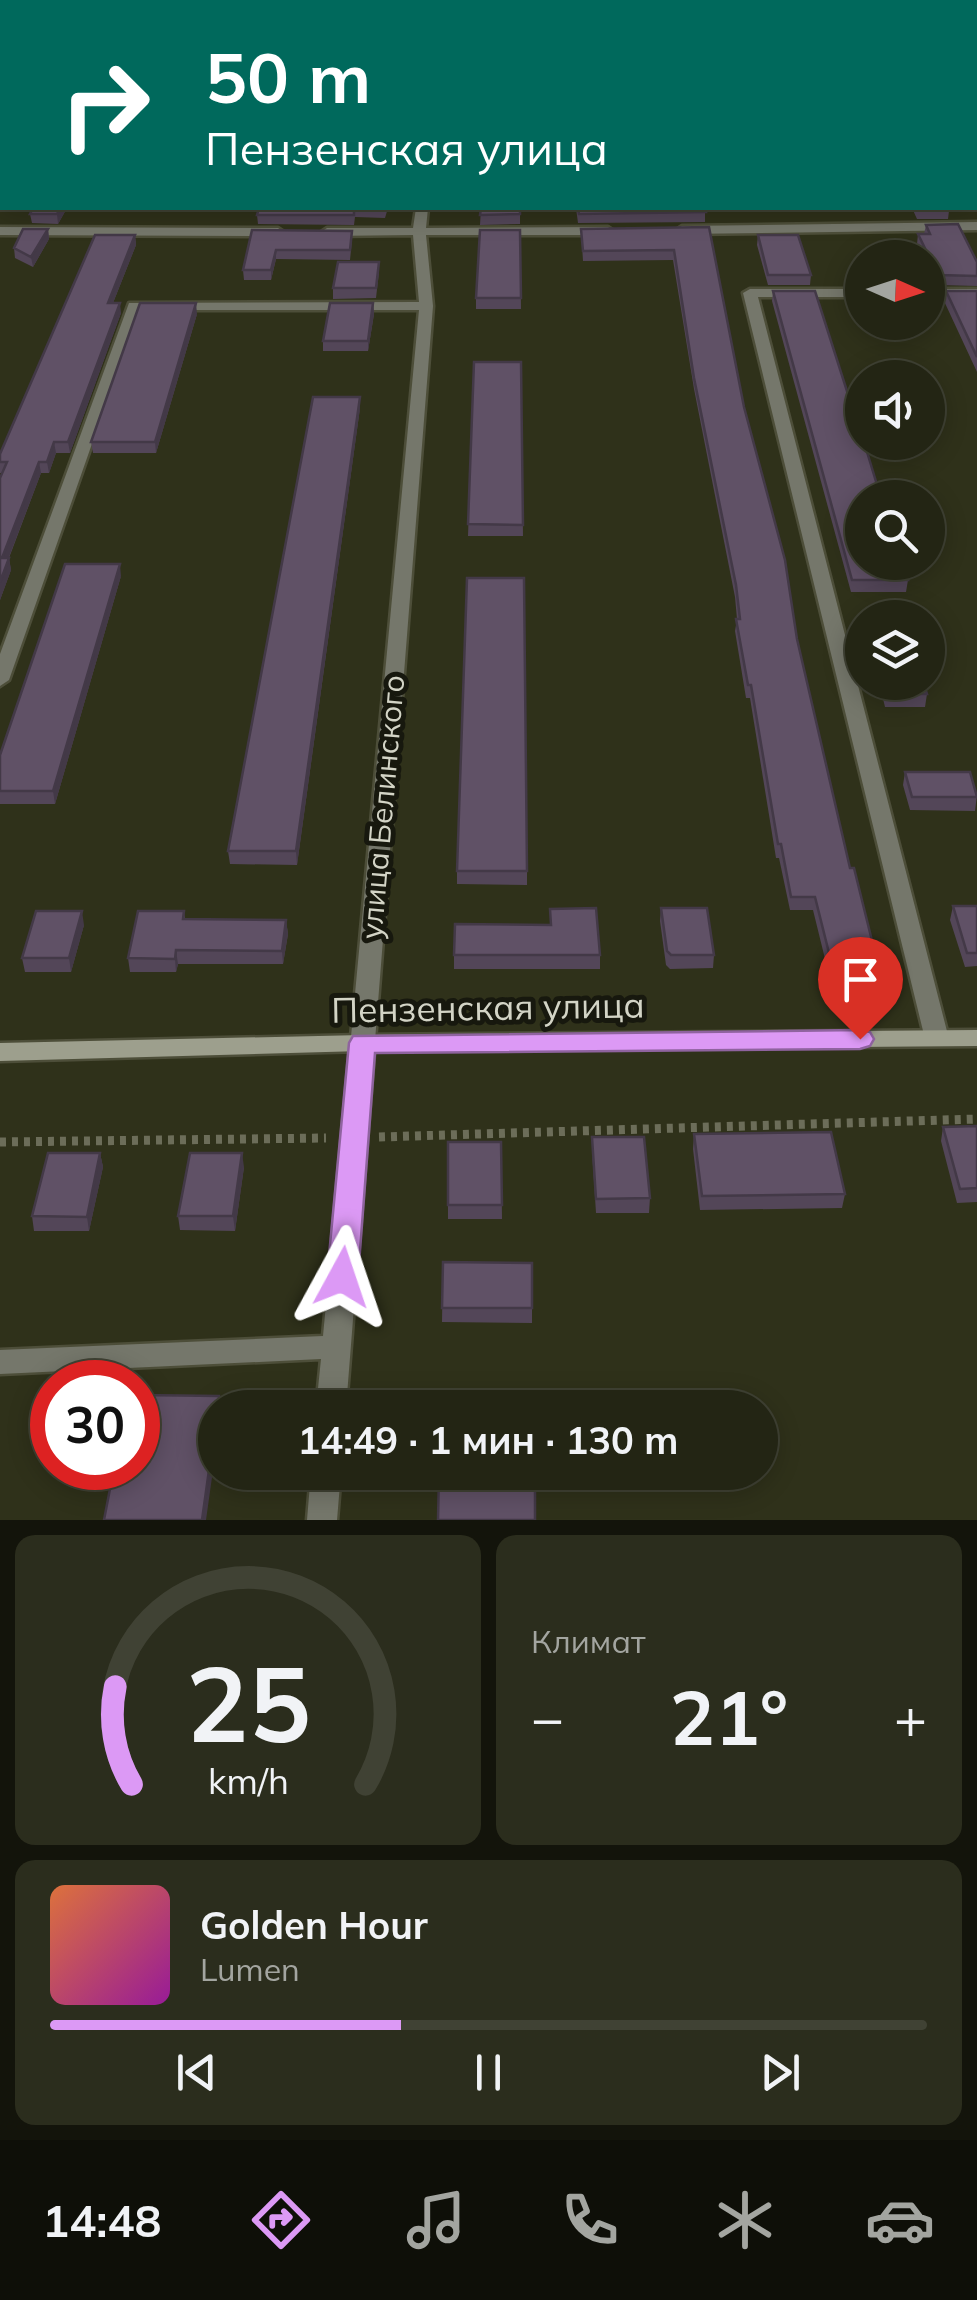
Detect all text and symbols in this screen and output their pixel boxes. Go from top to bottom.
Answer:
text: 50 m [205,33,371,121]
icon: right [40,40,170,170]
text: Пензенская улица [205,120,608,176]
north arrow [845,240,945,340]
map controls [845,240,945,700]
button: sound [845,360,945,460]
button: search [845,480,945,580]
button: layers [845,600,945,700]
street label: улица Белинского [352,673,412,941]
pin [818,937,903,1040]
icon: arrive [833,952,888,1007]
street label: Пензенская улица [331,982,645,1032]
position arrow [290,1225,394,1329]
speed limit sign: 30 [30,1360,160,1490]
text: 14:49 · 1 мин · 130 m [298,1416,678,1464]
text: Климат [531,1621,645,1661]
text: 25 [186,1637,310,1768]
text: 21° [670,1670,788,1764]
text: − [531,1683,564,1752]
text: + [894,1683,927,1752]
text: km/h [208,1758,288,1803]
text: Golden Hour [200,1901,428,1949]
text: Lumen [200,1949,300,1989]
icon: previous [169,2045,224,2100]
icon: pause [461,2045,516,2100]
icon: next [753,2045,808,2100]
icon: directions [246,2185,316,2255]
icon: music [401,2185,471,2255]
icon: phone [555,2185,625,2255]
icon: climate [710,2185,780,2255]
icon: car [865,2185,935,2255]
text: 14:48 [42,2192,161,2248]

